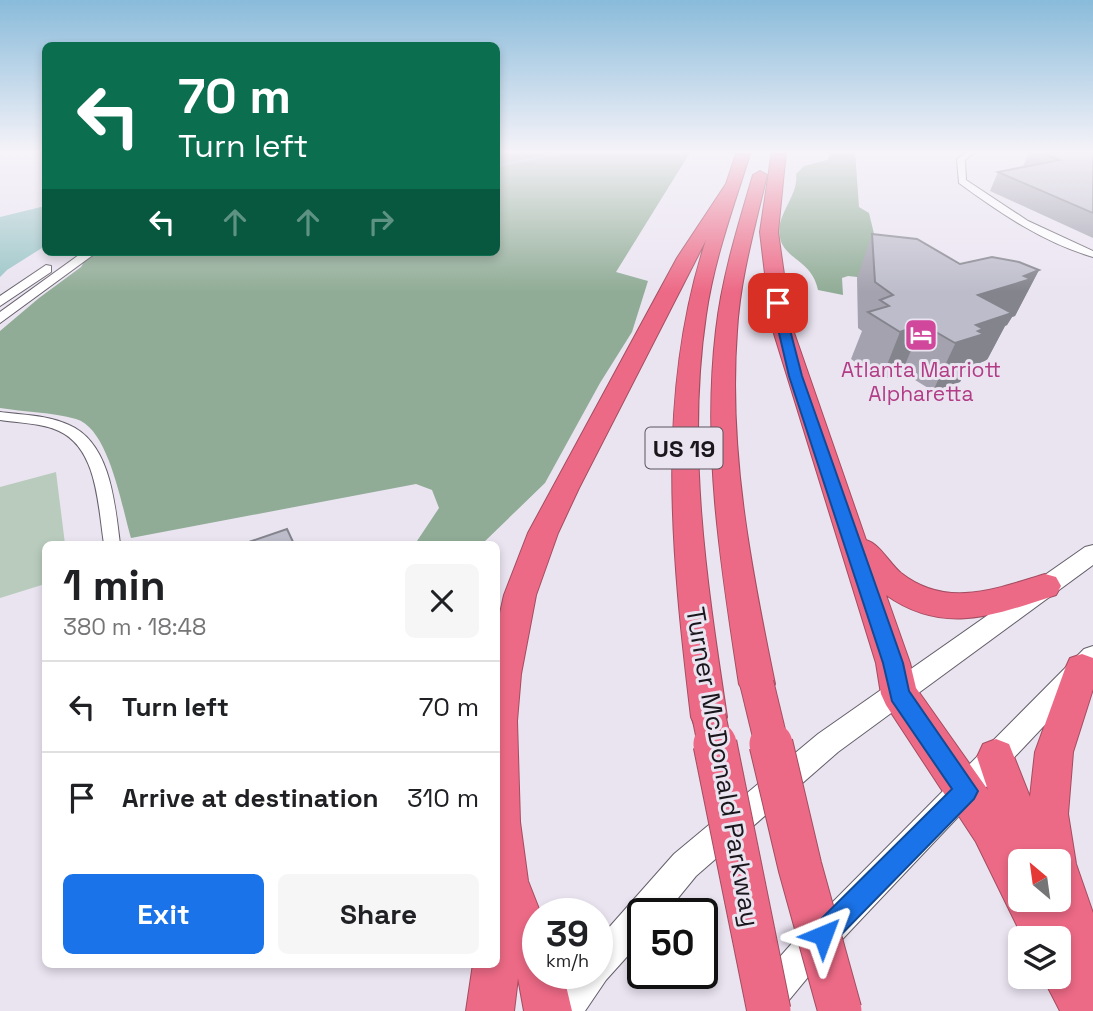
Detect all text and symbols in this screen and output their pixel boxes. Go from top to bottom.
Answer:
text: 70 m [178,65,291,127]
icon: left [63,70,154,161]
text: Turn left [178,126,308,166]
icon: left [143,203,181,241]
icon: ahead [216,203,254,241]
icon: ahead [289,203,327,241]
icon: right [362,203,400,241]
pin [748,273,808,333]
icon: arrive [759,284,797,322]
hotel icon: Atlanta Marriott Alpharetta [902,316,940,354]
place label: Atlanta Marriott Alpharetta [841,356,1001,407]
road number: US 19 [646,428,722,468]
text: 1 min [63,559,166,612]
button: close [405,564,479,638]
street label: Turner McDonald Parkway [678,604,768,930]
text: 380 m · 18:48 [63,612,206,642]
icon: left [63,688,101,726]
text: Turn left [122,690,229,724]
text: 70 m [419,690,479,724]
icon: arrive [63,779,101,817]
text: Arrive at destination [122,781,379,815]
text: 310 m [407,781,479,815]
north arrow [1008,849,1071,912]
map controls [1008,849,1071,989]
button: Exit [63,874,264,954]
button: Share [278,874,479,954]
speed limit sign: 50 [627,898,718,989]
position arrow [786,898,860,972]
text: 39 [546,912,589,956]
button: layers [1008,926,1071,989]
text: km/h [546,949,589,972]

